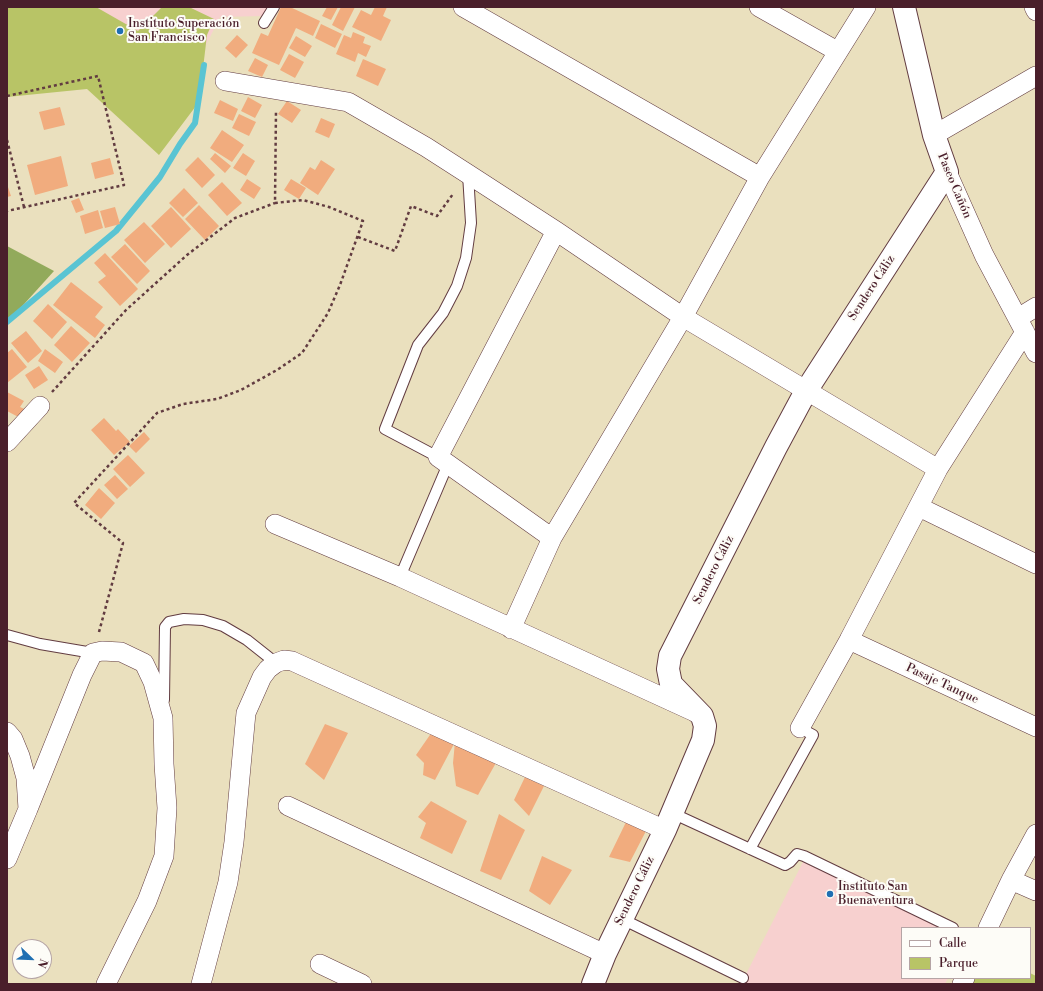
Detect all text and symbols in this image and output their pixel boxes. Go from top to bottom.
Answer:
place label: Instituto Superación San Francisco [128,17,239,45]
marker: Instituto Superación San Francisco [115,26,125,36]
street label: Paseo Cañón [934,151,974,221]
street label: Sendero Cáliz [846,253,898,323]
street label: Sendero Cáliz [691,533,737,607]
street label: Pasaje Tanque [903,661,981,707]
street label: Sendero Cáliz [612,854,658,928]
place label: Instituto San Buenaventura [838,880,914,908]
marker: Instituto San Buenaventura [825,889,835,899]
legend [901,927,1031,979]
text: Calle [939,936,966,951]
north arrow [12,939,52,979]
text: Parque [939,956,978,971]
text: N [34,957,50,970]

